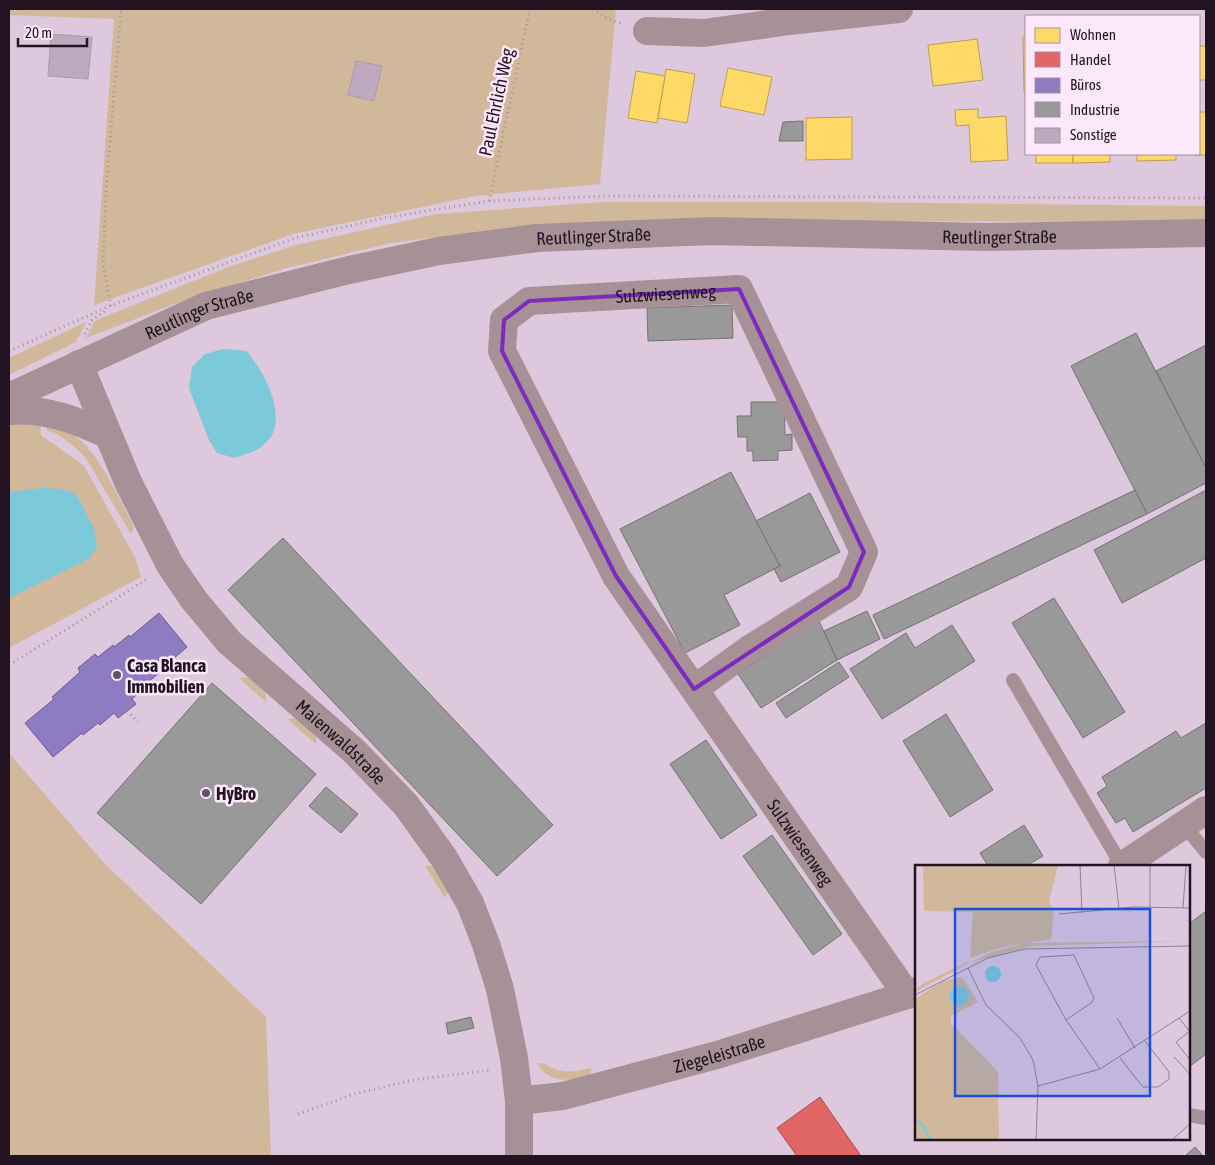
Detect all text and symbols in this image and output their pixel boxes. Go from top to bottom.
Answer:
scale bar [18,15,86,47]
legend [1025,15,1200,155]
text: 20 m [25,24,52,41]
text: Wohnen [1070,26,1116,43]
street label: Paul Ehrlich Weg [474,46,518,158]
text: Handel [1070,51,1111,68]
text: Büros [1070,76,1101,93]
text: Industrie [1070,101,1120,118]
text: Sonstige [1070,126,1117,143]
street label: Reutlinger Straße [536,223,651,249]
street label: Reutlinger Straße [942,225,1057,248]
street label: Sulzwiesenweg [615,280,717,307]
street label: Reutlinger Straße [141,284,256,343]
place label: Casa Blanca Immobilien [127,655,206,697]
marker: Casa Blanca Immobilien [111,669,123,681]
street label: Maienwaldstraße [292,695,391,788]
place label: HyBro [216,783,256,804]
marker: HyBro [200,787,212,799]
street label: Sulzwiesenweg [763,795,838,890]
inset map [915,865,1190,1140]
street label: Ziegeleistraße [671,1030,767,1077]

